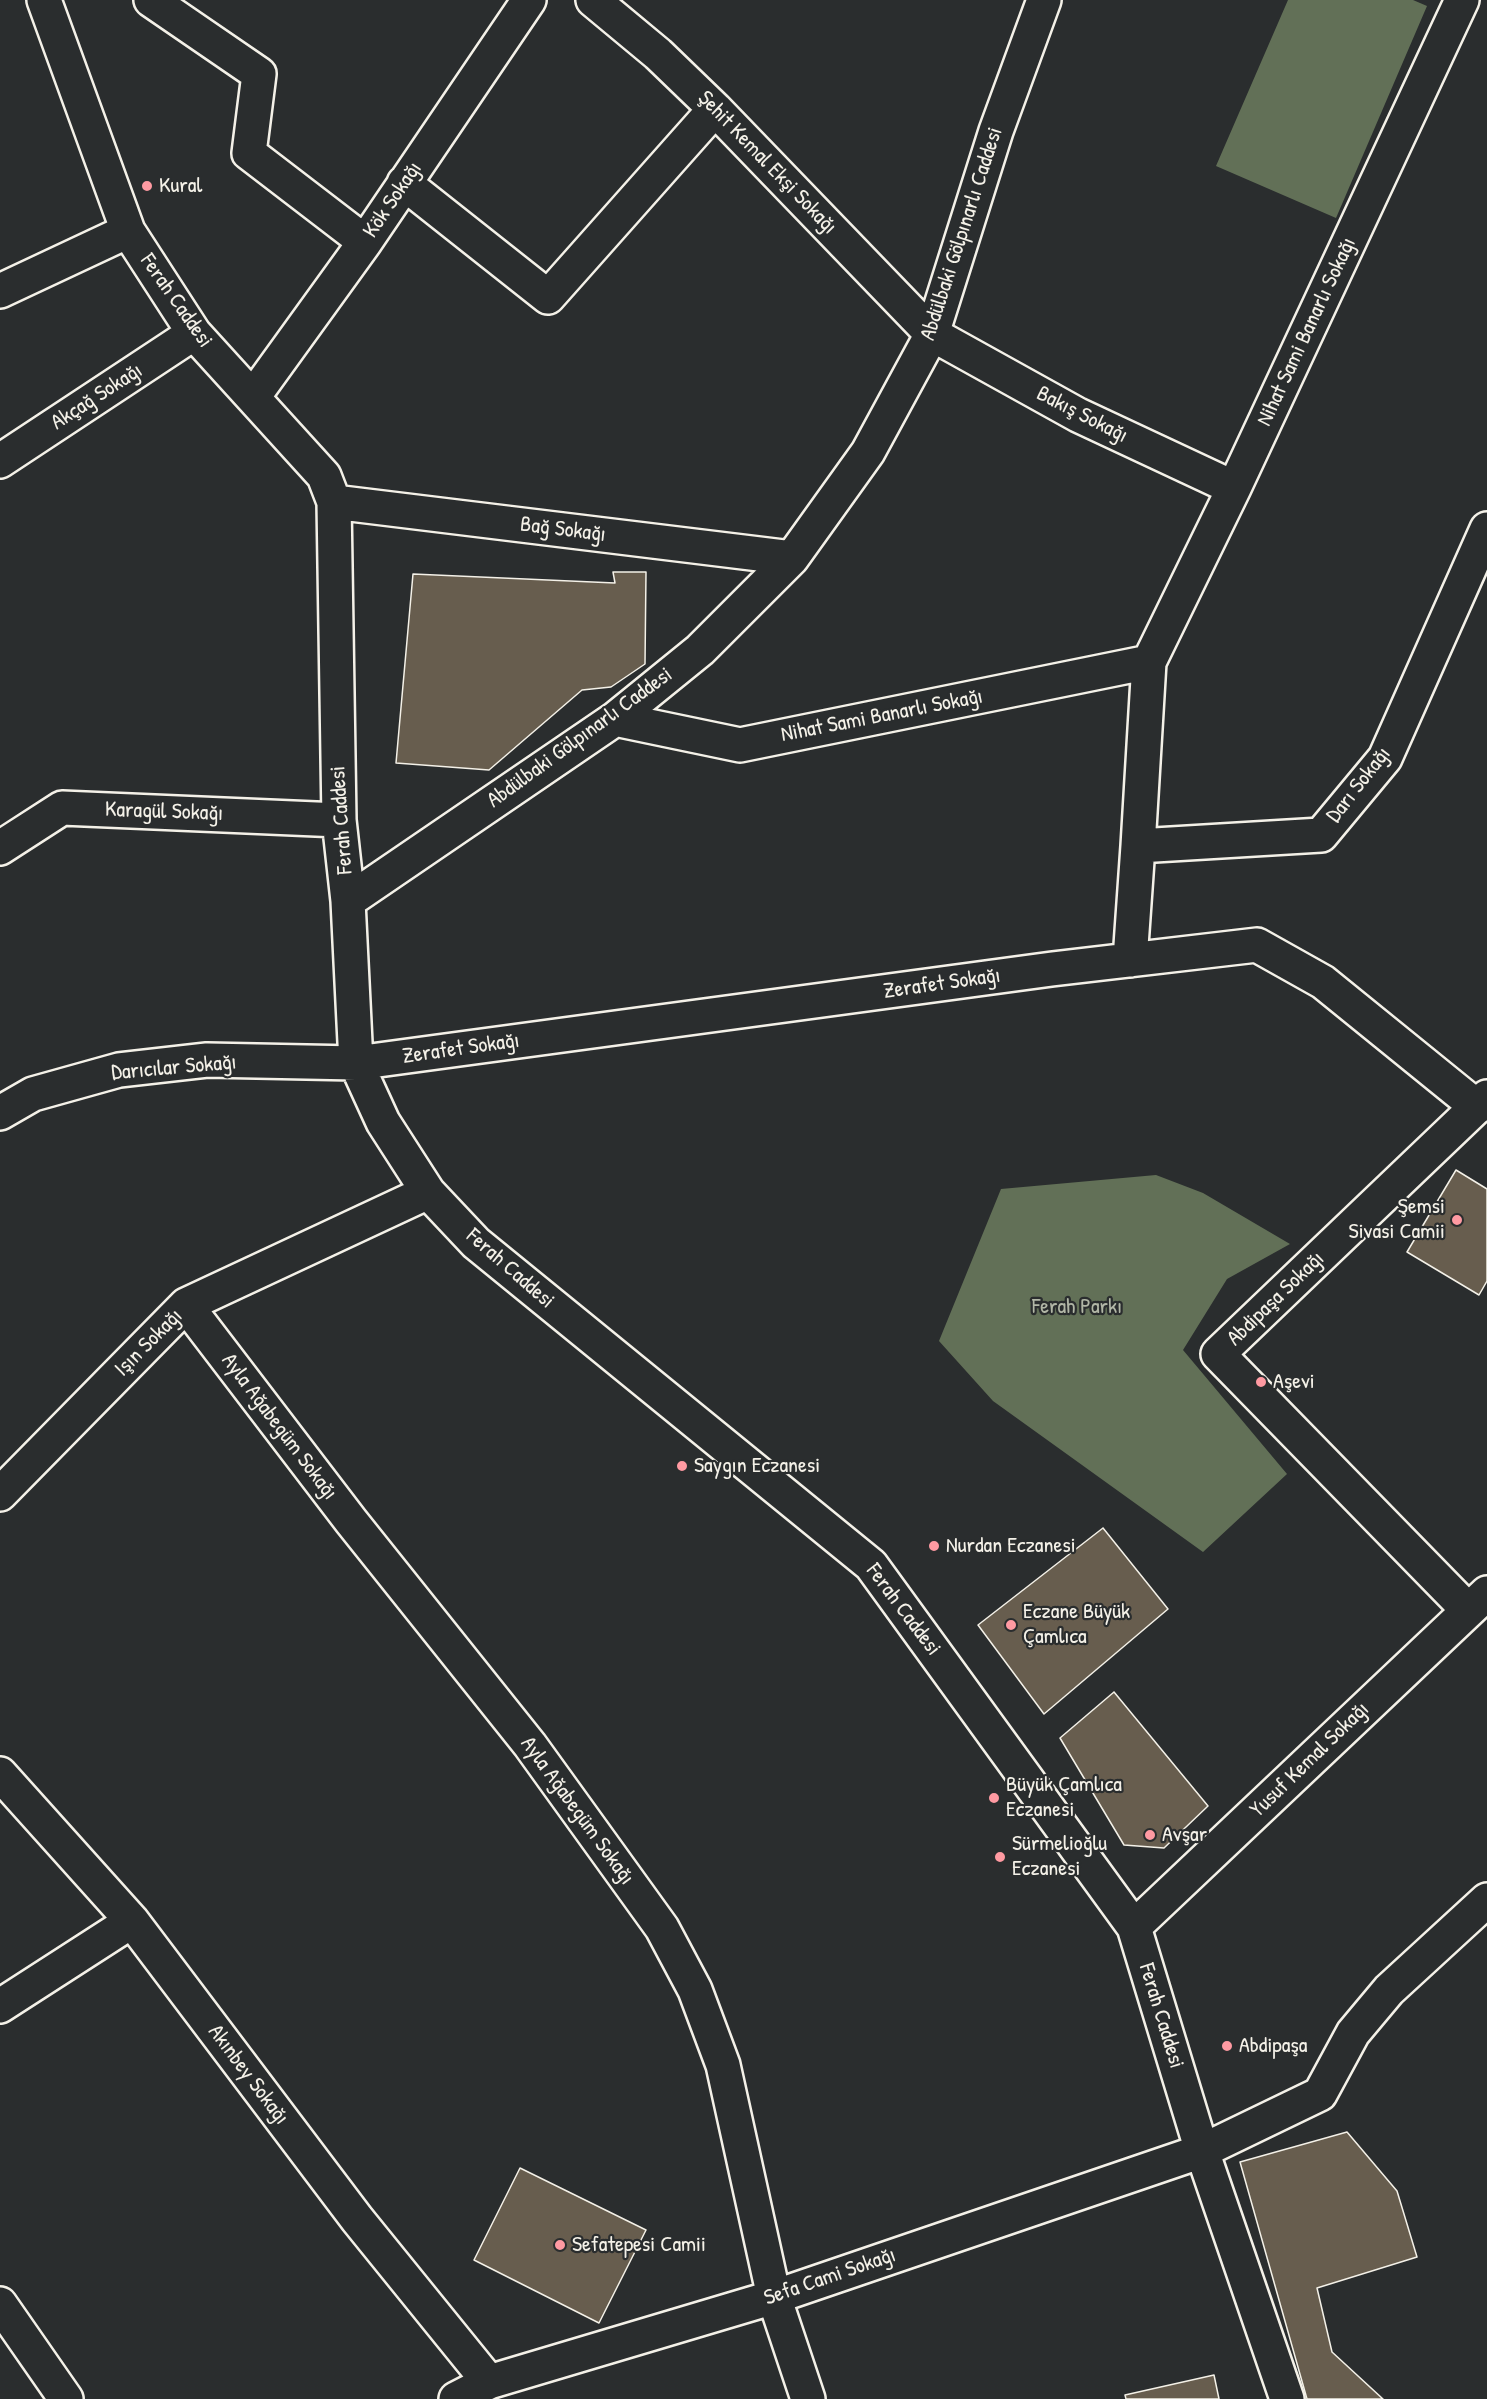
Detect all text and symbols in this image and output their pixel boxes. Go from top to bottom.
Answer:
street label: Şehit Kemal Ekşi Sokağı [692,86,842,240]
street label: Abdülbaki Gölpınarlı Caddesi [915,124,1009,344]
street label: Kök Sokağı [358,157,428,243]
place label: Kural [159,173,202,199]
marker: Kural [140,179,154,193]
street label: Nihat Sami Banarlı Sokağı [1252,234,1362,430]
street label: Ferah Caddesi [134,249,218,353]
street label: Akçağ Sokağı [46,358,148,436]
street label: Bakış Sokağı [1032,381,1132,449]
street label: Bağ Sokağı [519,512,607,548]
street label: Abdülbaki Gölpınarlı Caddesi [482,662,678,814]
street label: Nihat Sami Banarlı Sokağı [779,683,985,749]
street label: Darı Sokağı [1321,742,1397,828]
street label: Ferah Caddesi [325,765,359,875]
street label: Karagül Sokağı [104,797,224,827]
street label: Zerafet Sokağı [882,963,1002,1005]
street label: Zerafet Sokağı [401,1028,521,1070]
street label: Darıcılar Sokağı [110,1049,238,1087]
place label: Şemsi Sivasi Camii [1349,1194,1445,1246]
marker: Şemsi Sivasi Camii [1450,1213,1464,1227]
street label: Ferah Caddesi [460,1223,560,1315]
street label: Abdipaşa Sokağı [1222,1246,1330,1352]
park label: Ferah Parkı [1032,1294,1122,1320]
street label: Işın Sokağı [110,1304,188,1382]
street label: Ayla Ağabegüm Sokağı [215,1349,343,1505]
place label: Aşevi [1273,1369,1315,1395]
marker: Aşevi [1254,1375,1268,1389]
place label: Saygın Eczanesi [694,1453,820,1479]
marker: Saygın Eczanesi [675,1459,689,1473]
place label: Nurdan Eczanesi [946,1533,1076,1559]
marker: Nurdan Eczanesi [927,1539,941,1553]
street label: Ferah Caddesi [860,1559,946,1661]
place label: Eczane Büyük Çamlıca [1023,1599,1130,1651]
marker: Eczane Büyük Çamlıca [1004,1618,1018,1632]
street label: Yusuf Kemal Sokağı [1245,1697,1375,1823]
street label: Ayla Ağabegüm Sokağı [514,1732,640,1890]
place label: Büyük Çamlıca Eczanesi [1006,1772,1122,1824]
marker: Büyük Çamlıca Eczanesi [987,1791,1001,1805]
place label: Avşar [1162,1822,1207,1848]
marker: Avşar [1143,1828,1157,1842]
place label: Sürmelioğlu Eczanesi [1012,1831,1107,1882]
marker: Sürmelioğlu Eczanesi [993,1850,1007,1864]
street label: Ferah Caddesi [1133,1960,1189,2072]
street label: Akınbey Sokağı [202,2020,294,2130]
place label: Abdipaşa [1239,2033,1307,2059]
marker: Abdipaşa [1220,2039,1234,2053]
place label: Sefatepesi Camii [572,2232,706,2258]
marker: Sefatepesi Camii [553,2238,567,2252]
street label: Sefa Cami Sokağı [761,2242,899,2312]

